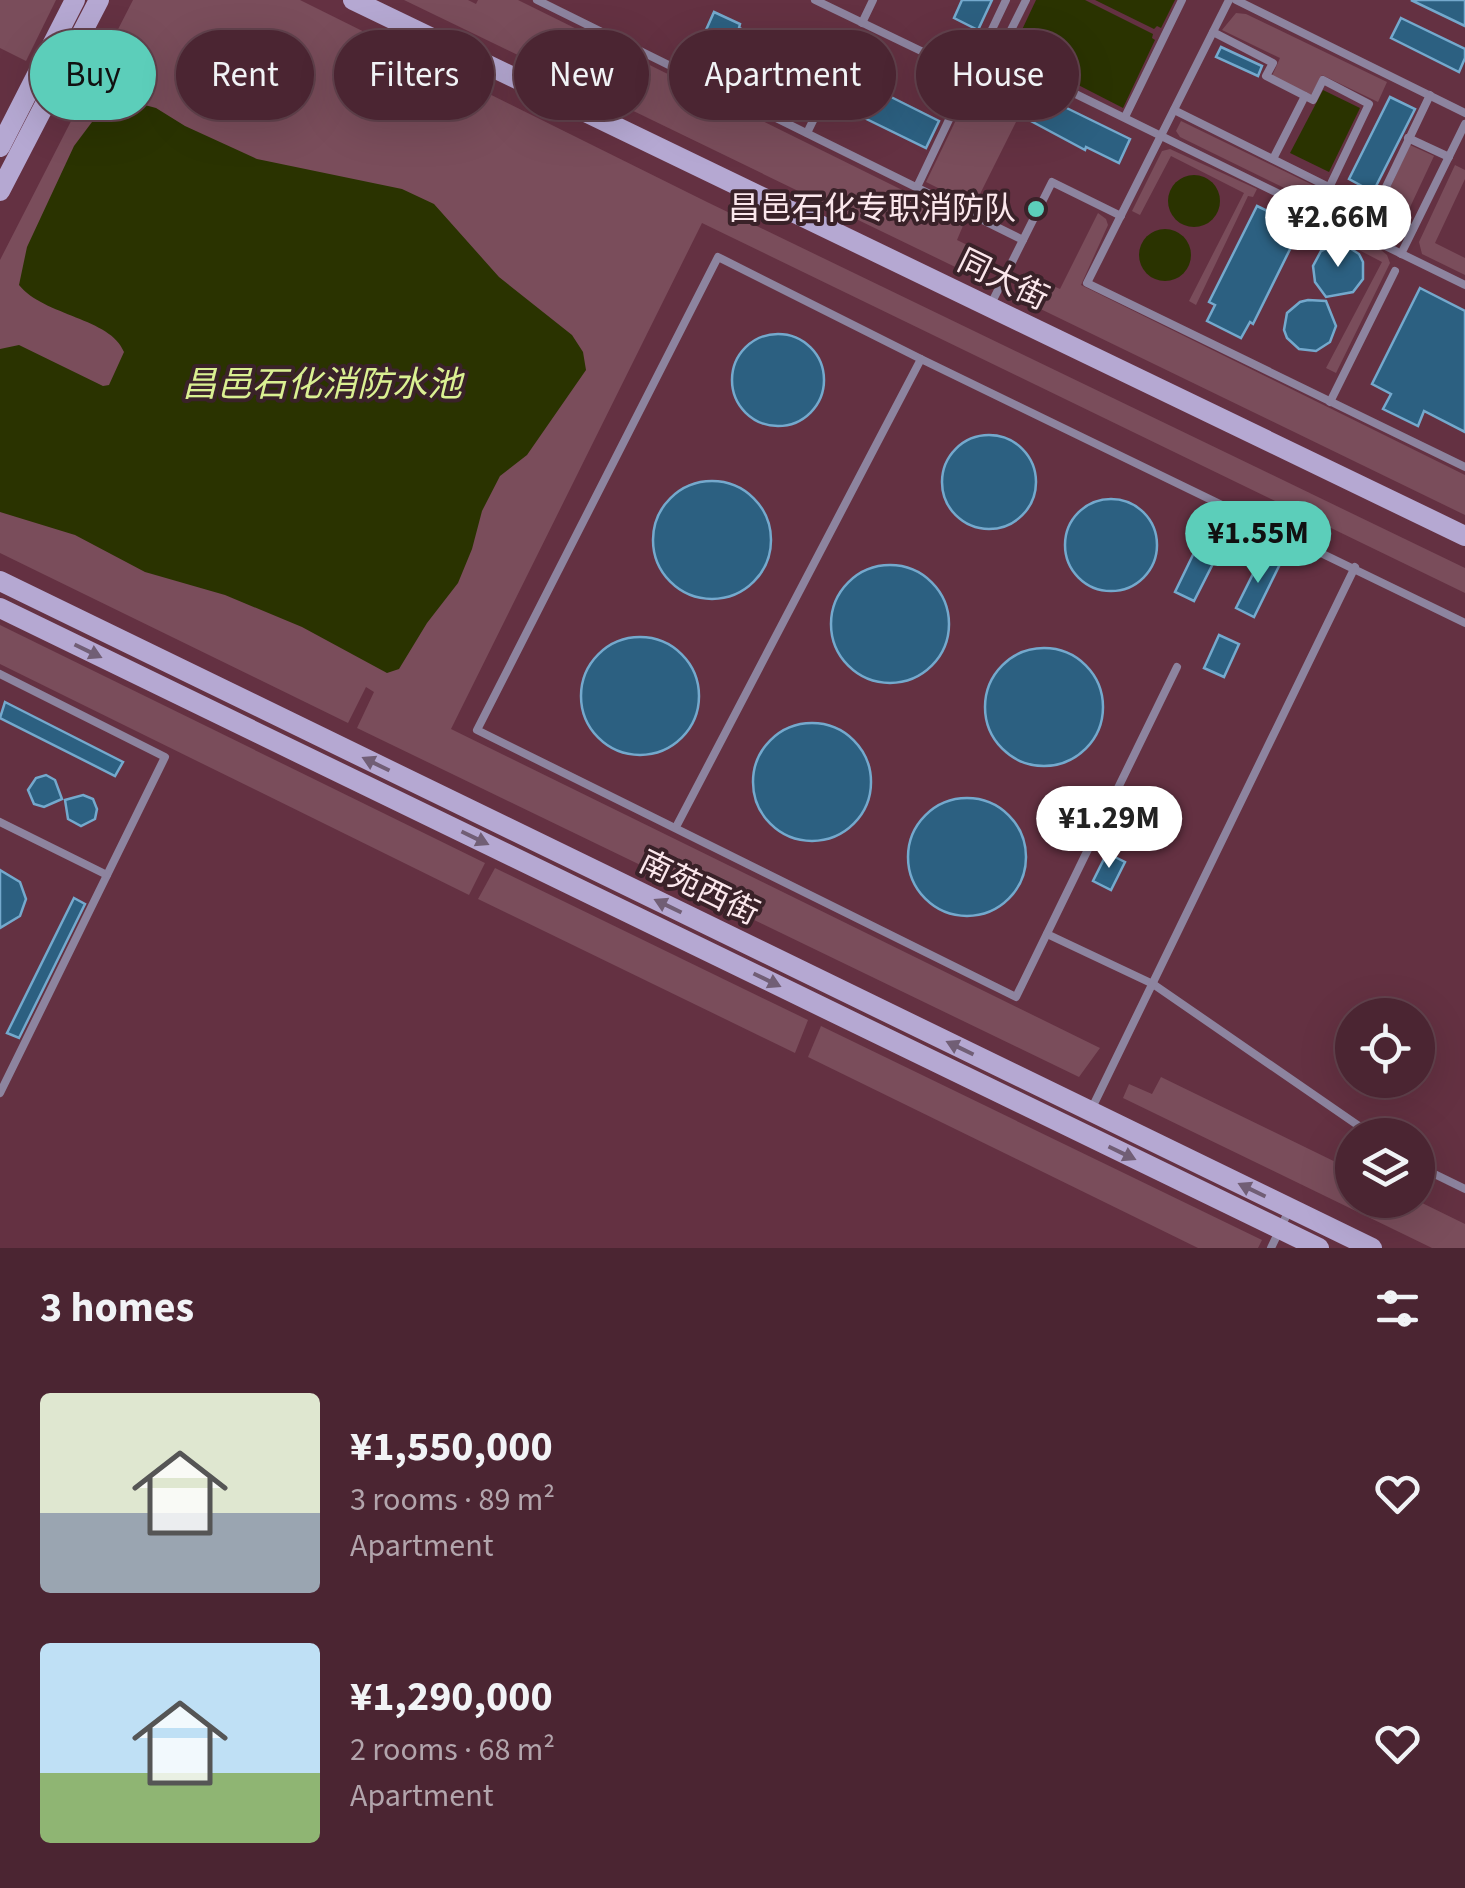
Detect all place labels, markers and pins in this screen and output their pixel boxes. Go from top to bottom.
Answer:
pin: ¥2.66M [1257,185,1419,270]
place label: 昌邑石化专职消防队 [728,186,1016,232]
marker: 昌邑石化专职消防队 [1025,198,1047,220]
pin: ¥1.55M [1177,501,1339,586]
pin: ¥1.29M [1028,786,1190,871]

